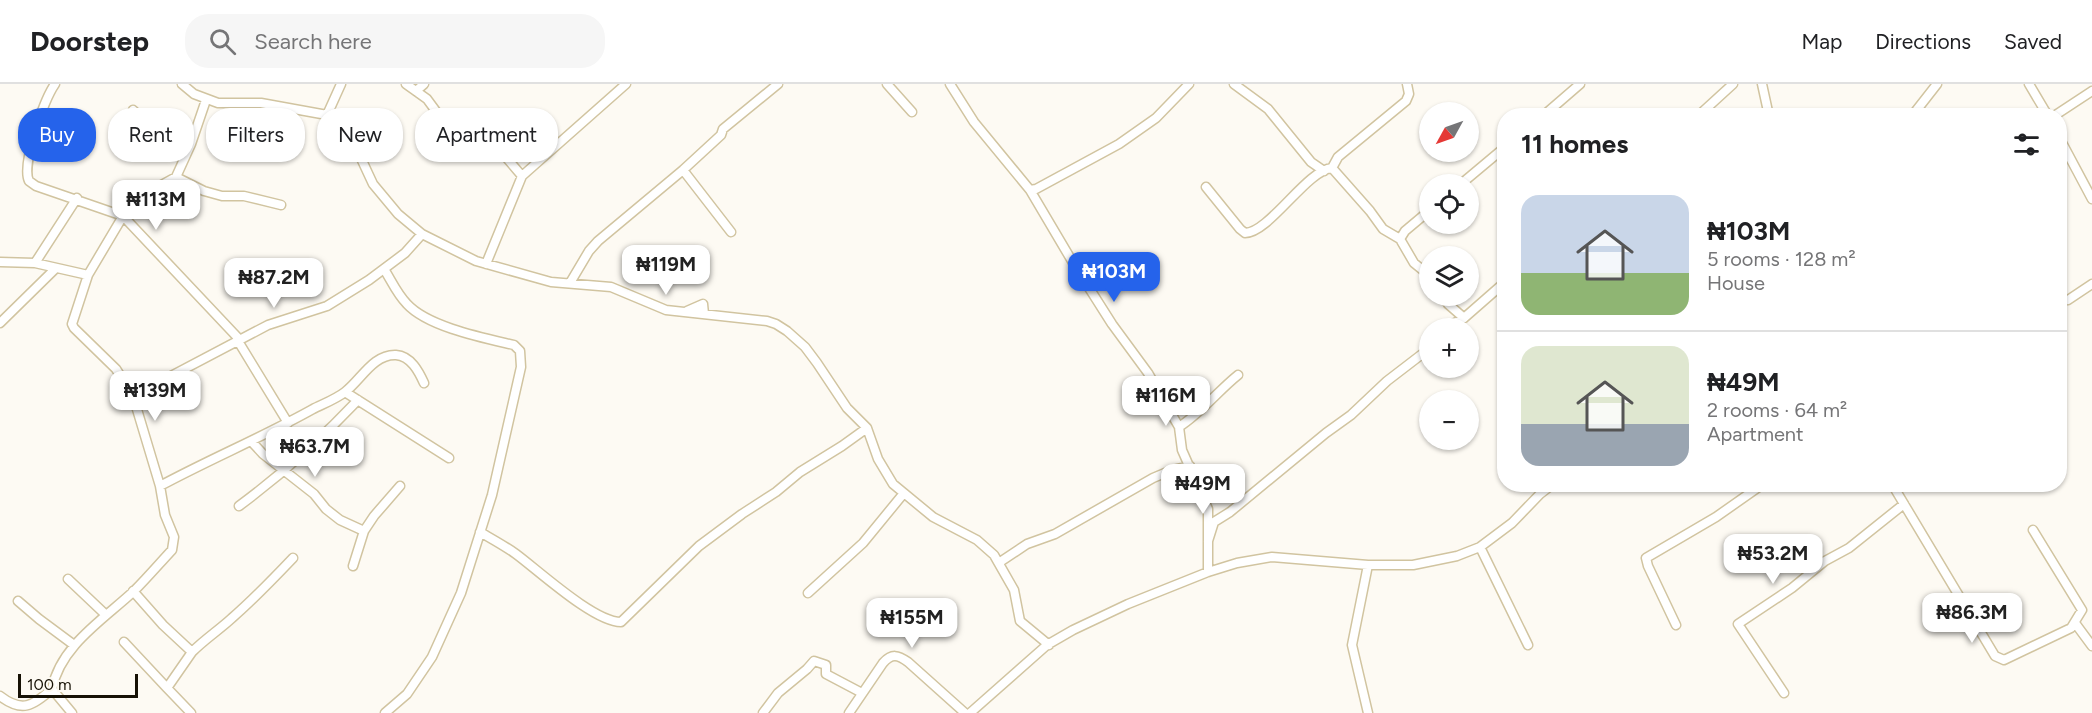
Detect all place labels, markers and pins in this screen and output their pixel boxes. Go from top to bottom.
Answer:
pin: ₦113M [114,180,198,231]
pin: ₦119M [624,245,708,296]
pin: ₦103M [1072,252,1156,303]
pin: ₦87.2M [225,258,323,309]
pin: ₦139M [113,371,197,422]
pin: ₦116M [1124,376,1208,427]
pin: ₦63.7M [266,427,364,478]
pin: ₦49M [1167,464,1239,515]
pin: ₦53.2M [1724,534,1822,585]
pin: ₦86.3M [1923,593,2021,644]
pin: ₦155M [870,598,954,649]

